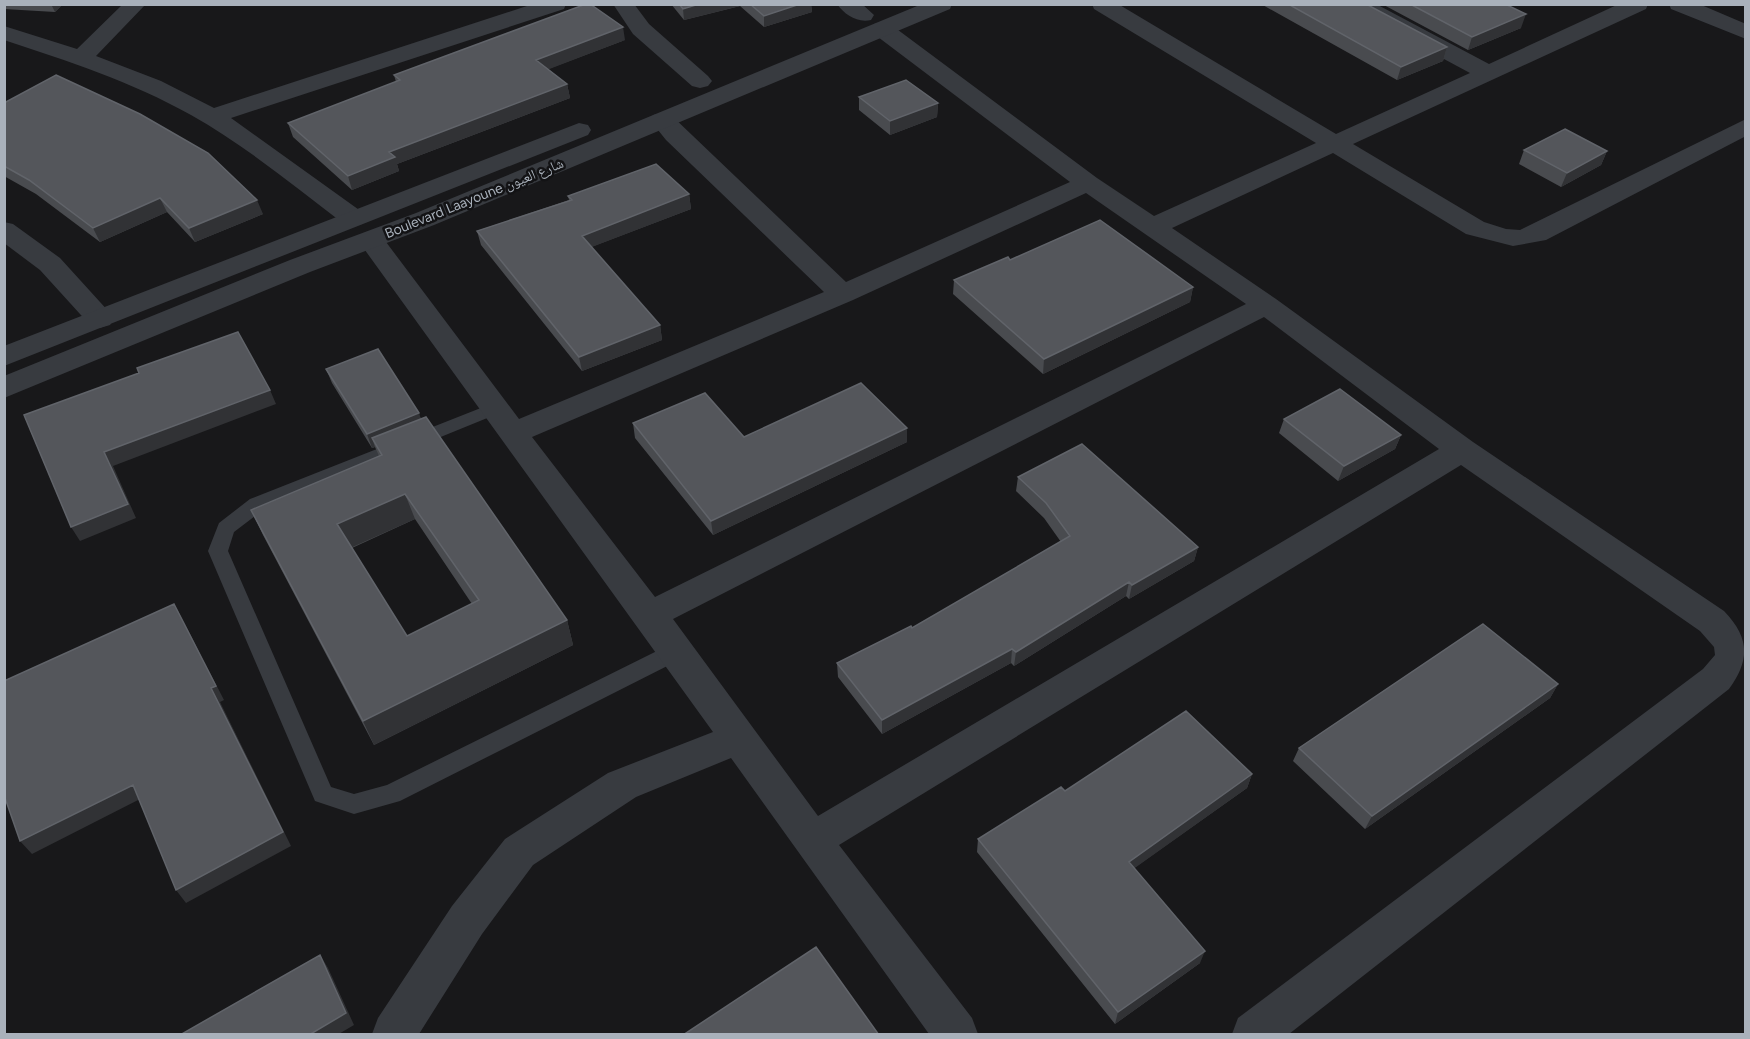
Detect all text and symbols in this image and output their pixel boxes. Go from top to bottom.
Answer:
street label: Boulevard Laayoune شارع العيون [382,155,566,243]

